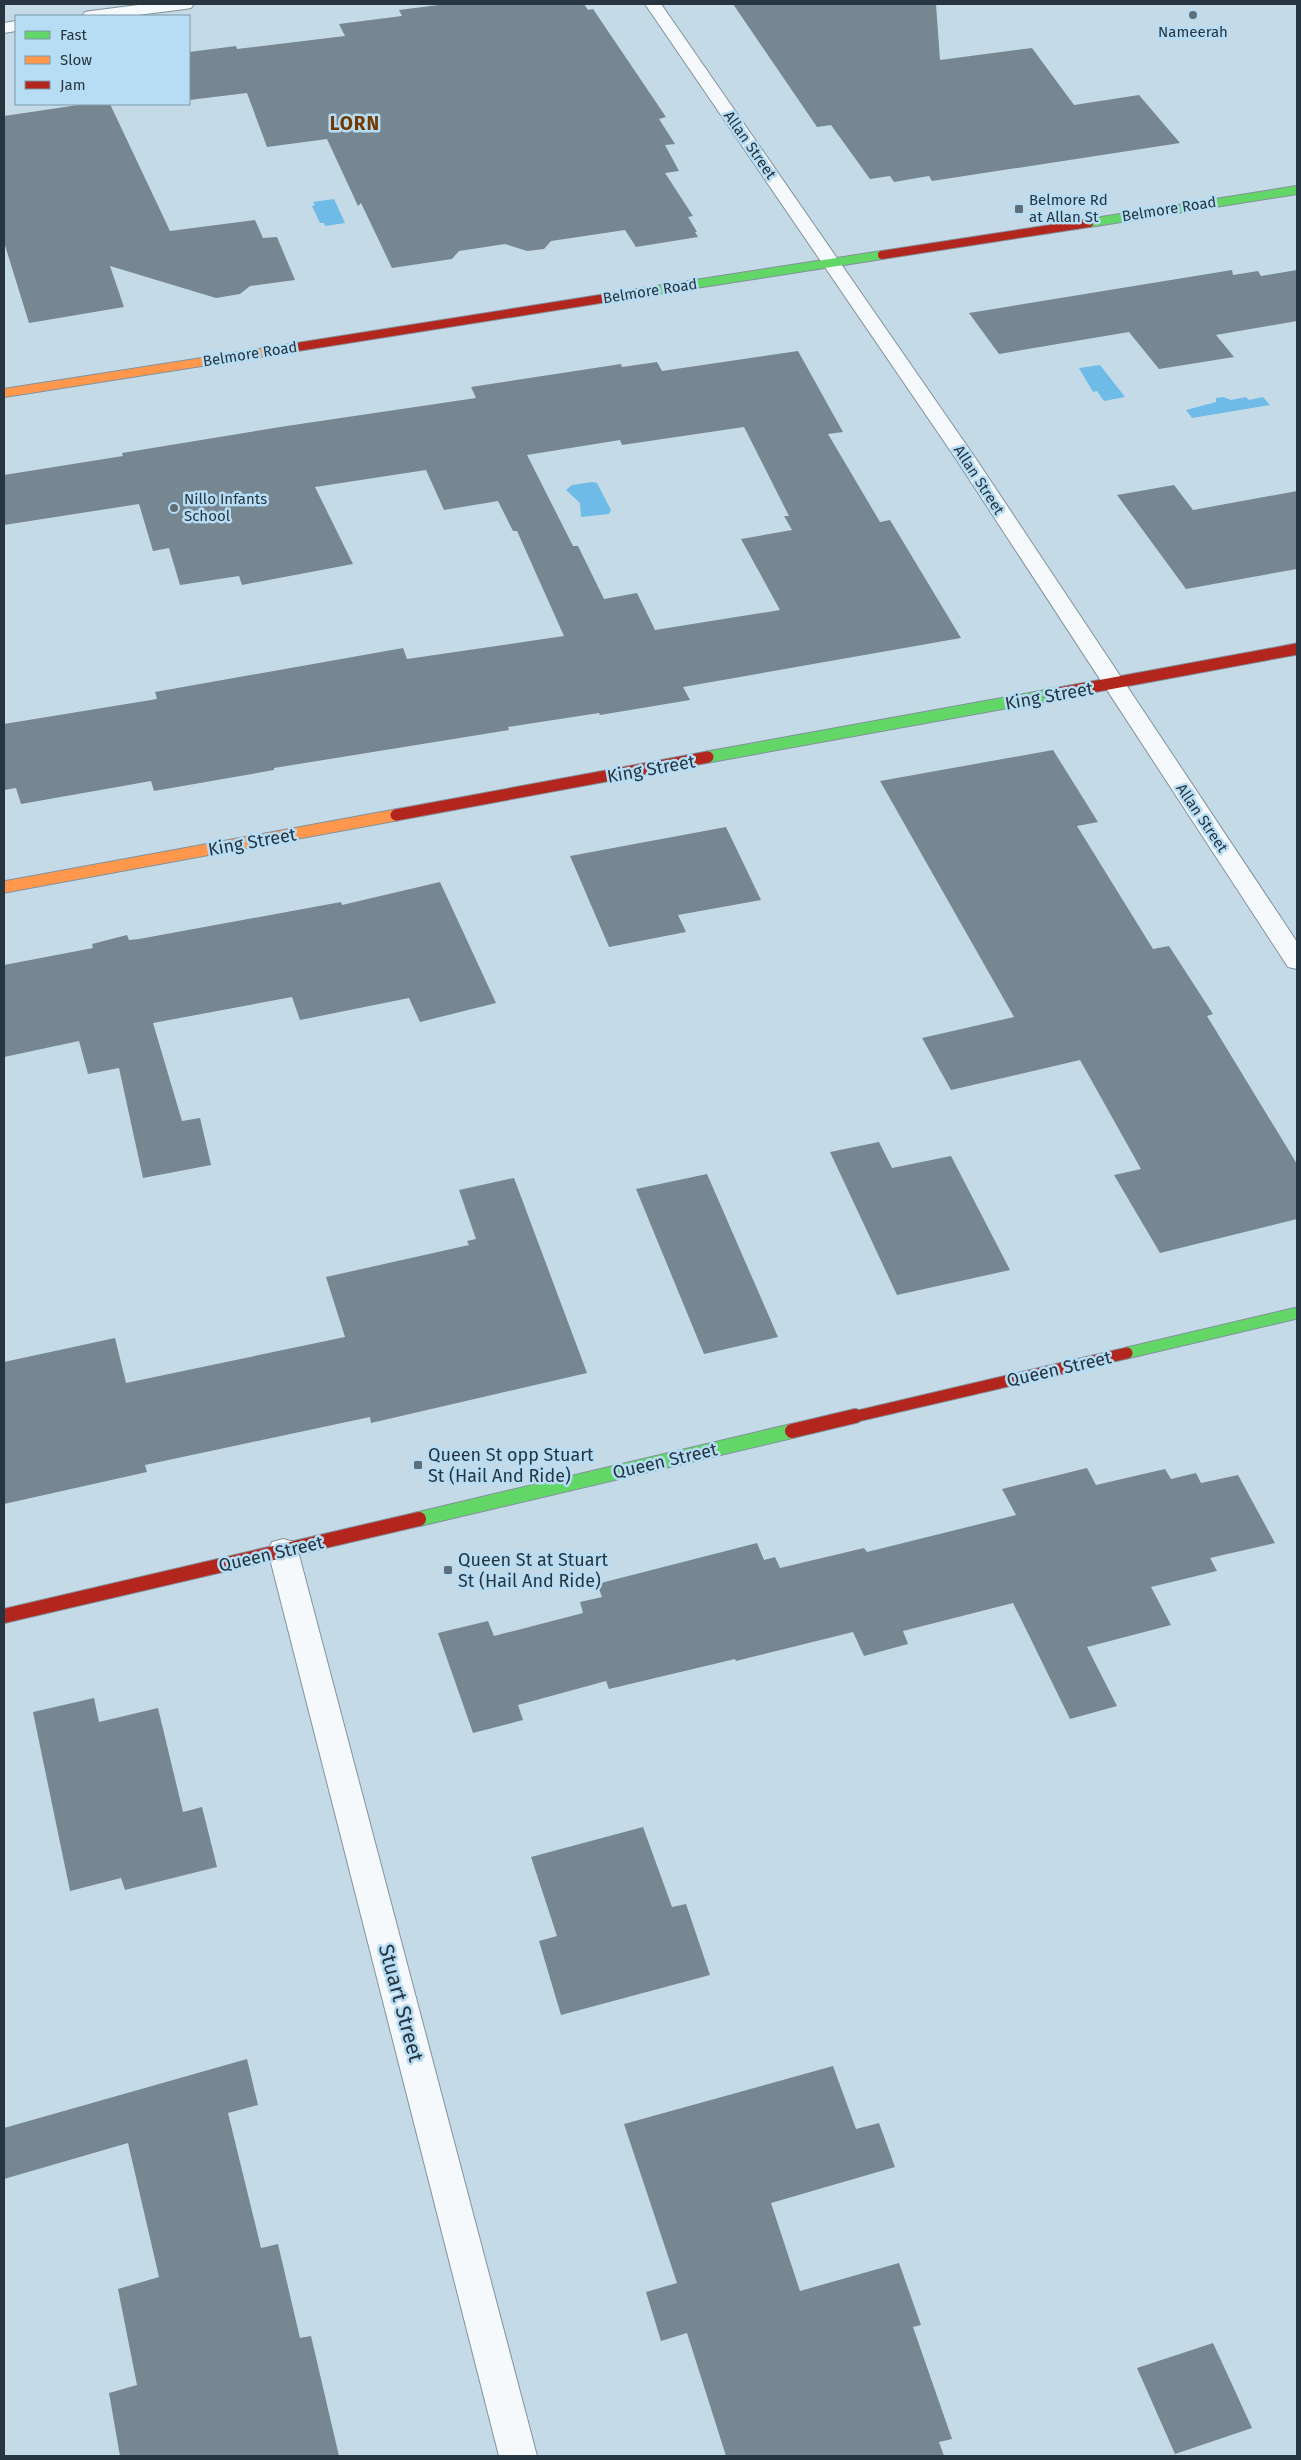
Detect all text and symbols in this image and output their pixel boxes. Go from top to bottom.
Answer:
marker: Nameerah [1187,9,1199,21]
legend [15,15,190,105]
place label: Nameerah [1158,23,1228,41]
text: Fast [60,26,87,44]
text: Slow [60,51,92,69]
text: Jam [60,76,86,94]
street label: Allan Street [720,108,780,183]
district label: LORN [330,112,380,135]
place label: Belmore Rd at Allan St [1029,191,1108,226]
street label: Belmore Road [1120,193,1218,225]
marker: Belmore Rd at Allan St [1013,203,1025,215]
street label: Belmore Road [601,275,699,307]
street label: Belmore Road [201,338,299,370]
street label: Allan Street [950,442,1008,518]
place label: Nillo Infants School [184,490,267,525]
marker: Nillo Infants School [168,502,180,514]
street label: King Street [1003,677,1095,715]
street label: King Street [605,750,697,788]
street label: Allan Street [1172,780,1232,856]
street label: King Street [206,823,298,861]
street label: Queen Street [1005,1346,1114,1392]
street label: Queen Street [611,1438,720,1484]
place label: Queen St opp Stuart St (Hail And Ride) [428,1444,594,1487]
marker: Queen St opp Stuart St (Hail And Ride) [412,1459,424,1471]
street label: Queen Street [217,1531,326,1577]
place label: Queen St at Stuart St (Hail And Ride) [458,1549,609,1592]
marker: Queen St at Stuart St (Hail And Ride) [442,1564,454,1576]
street label: Stuart Street [373,1941,429,2065]

